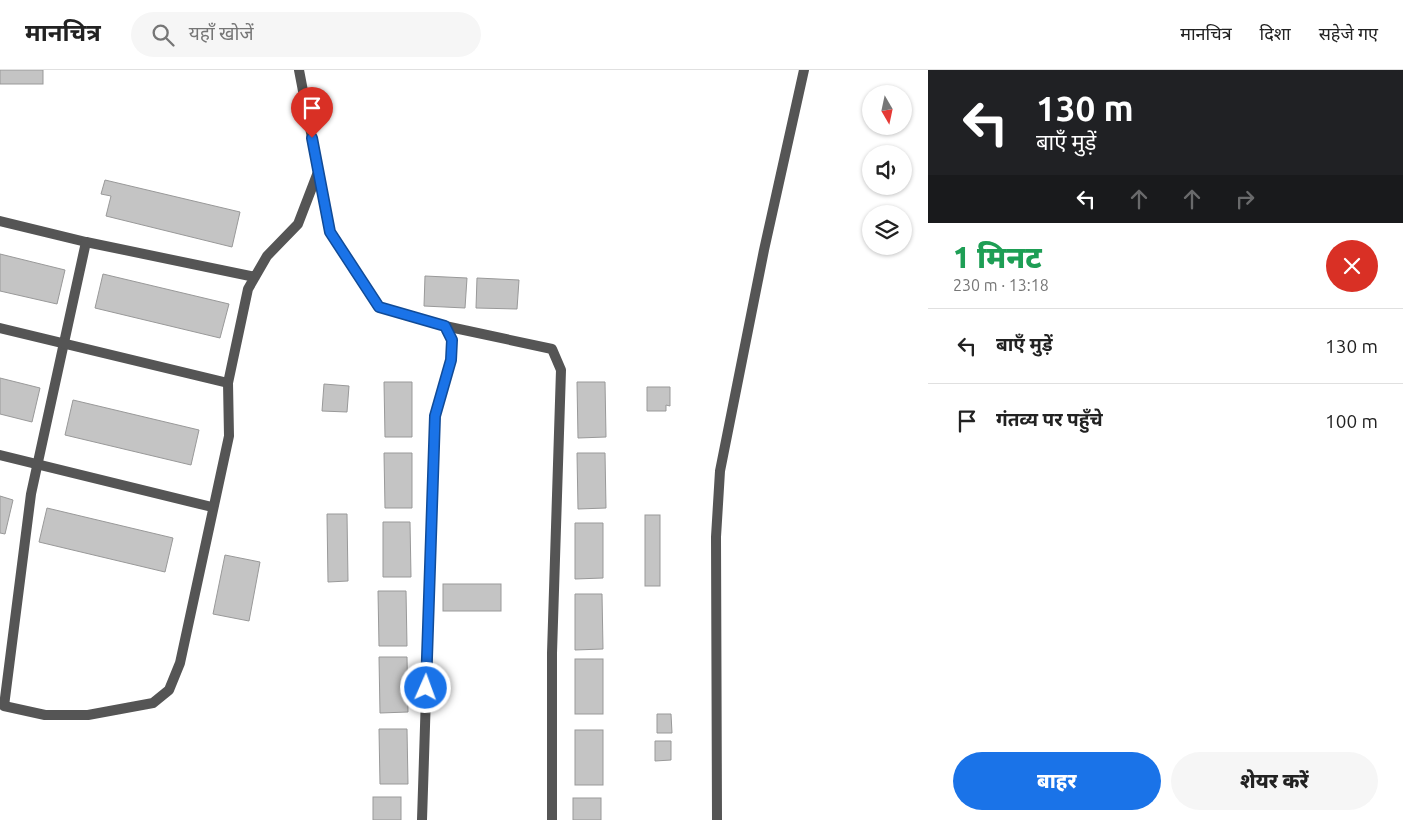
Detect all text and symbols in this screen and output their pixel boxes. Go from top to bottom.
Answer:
search box [131,12,481,57]
text: मानचित्र [25,19,101,46]
icon: search [149,21,177,49]
text: यहाँ खोजें [189,22,254,44]
text: मानचित्र [1180,23,1232,43]
text: दिशा [1260,23,1291,43]
text: सहेजे गए [1319,23,1378,43]
north arrow [862,85,912,135]
map controls [862,85,912,255]
pin [291,87,333,138]
text: 130 m [1036,88,1134,128]
icon: left [953,90,1018,155]
icon: arrive [298,94,326,122]
text: बाएँ मुड़ें [1036,129,1096,154]
button: sound [862,145,912,195]
icon: left [1072,185,1100,213]
icon: ahead [1125,185,1153,213]
icon: ahead [1178,185,1206,213]
icon: right [1231,185,1259,213]
button: layers [862,205,912,255]
text: 1 मिनट [953,240,1042,274]
button: close [1326,240,1378,292]
text: 230 m · 13:18 [953,276,1049,294]
icon: left [953,332,981,360]
text: बाएँ मुड़ें [996,333,1053,355]
text: 130 m [1325,335,1378,357]
icon: arrive [953,407,981,435]
text: गंतव्य पर पहुँचे [996,408,1103,430]
text: 100 m [1325,410,1378,432]
position arrow [399,661,451,713]
button: बाहर [953,752,1161,810]
button: शेयर करें [1171,752,1378,810]

